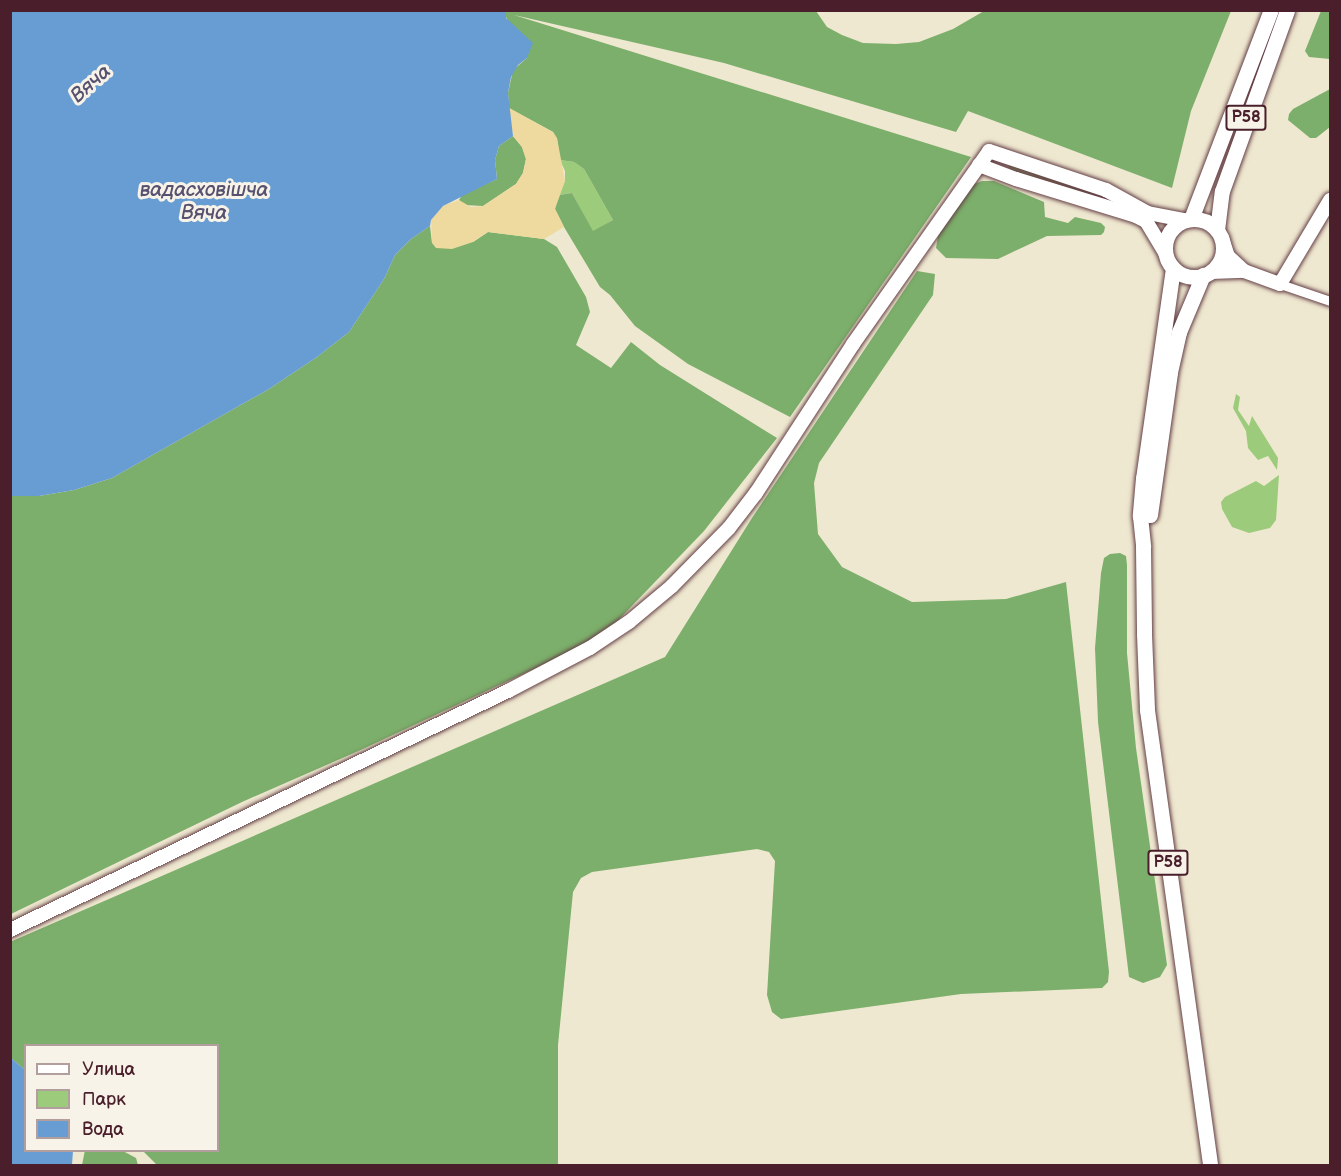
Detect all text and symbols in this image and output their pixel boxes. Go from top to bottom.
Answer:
water label: Вяча [66,60,116,108]
road number: Р58 [1225,105,1267,131]
water label: вадасховішча Вяча [140,179,268,226]
road number: Р58 [1147,850,1189,876]
legend [24,1044,219,1152]
text: Улица [82,1059,135,1080]
text: Парк [82,1089,126,1110]
text: Вода [82,1119,124,1140]

